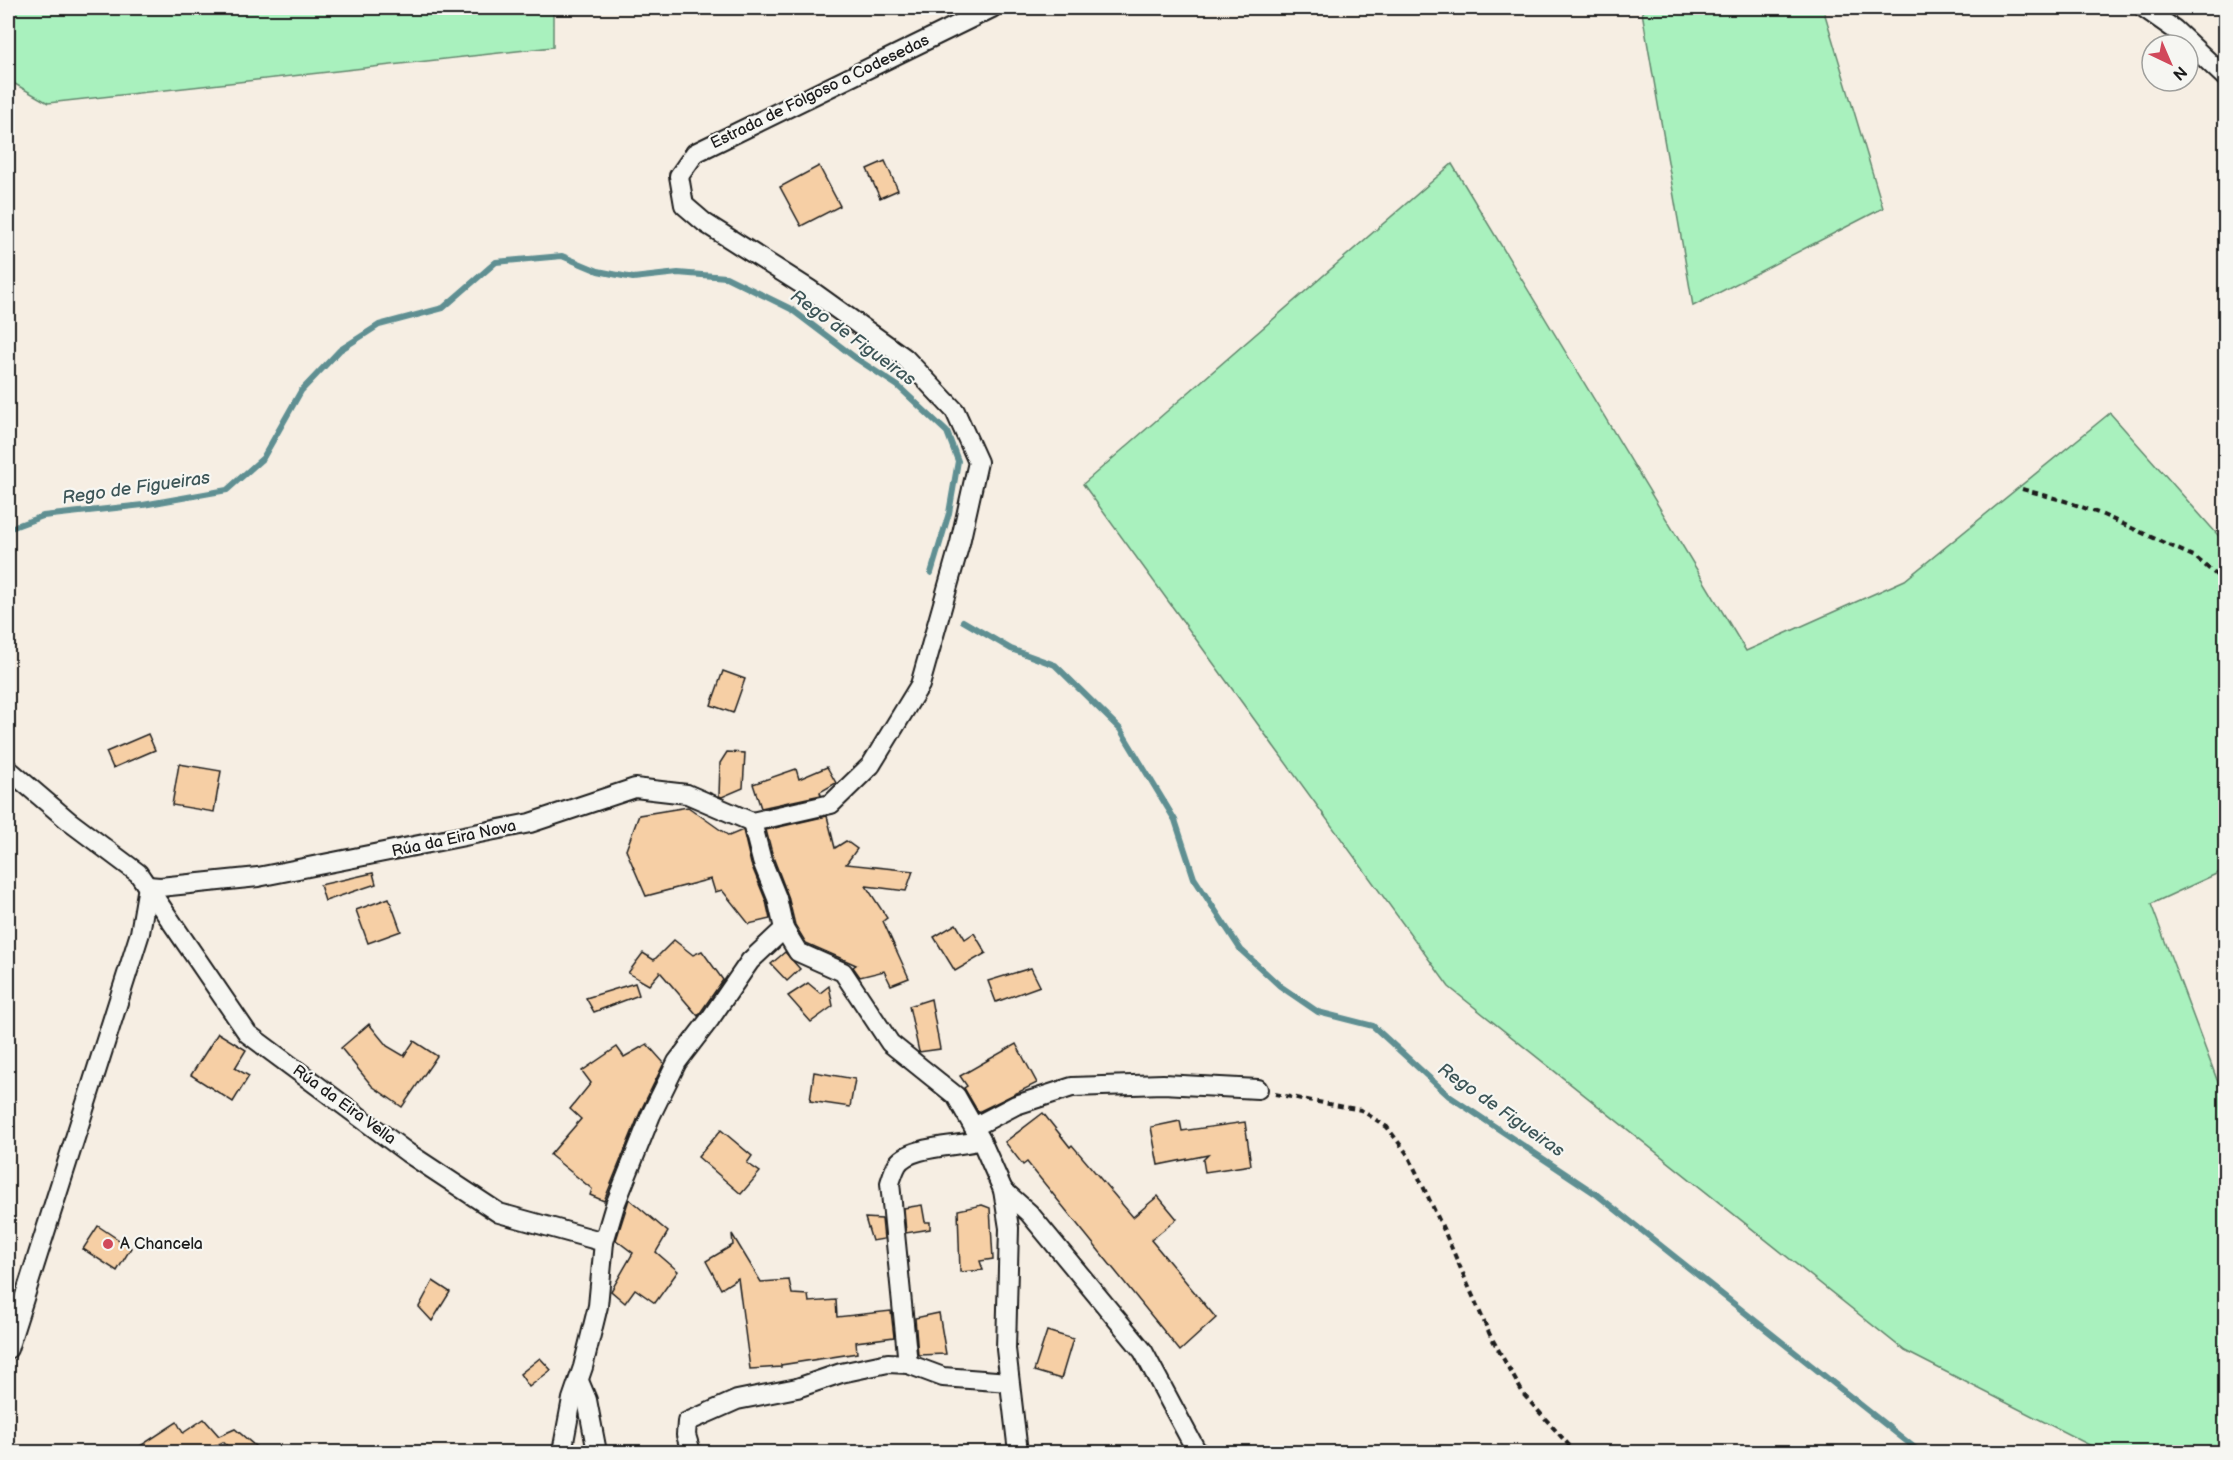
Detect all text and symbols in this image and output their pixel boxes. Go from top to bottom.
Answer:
street label: Estrada de Folgoso a Codesedas [708,31,932,153]
north arrow [2140,33,2200,93]
text: N [2168,62,2190,84]
water label: Rego de Figueiras [786,286,920,390]
water label: Rego de Figueiras [61,467,211,509]
street label: Rúa da Eira Nova [390,817,518,861]
water label: Rego de Figueiras [1434,1059,1568,1161]
street label: Rúa da Eira Vella [289,1061,399,1149]
place label: A Chancela [120,1235,203,1254]
marker: A Chancela [101,1237,115,1251]

